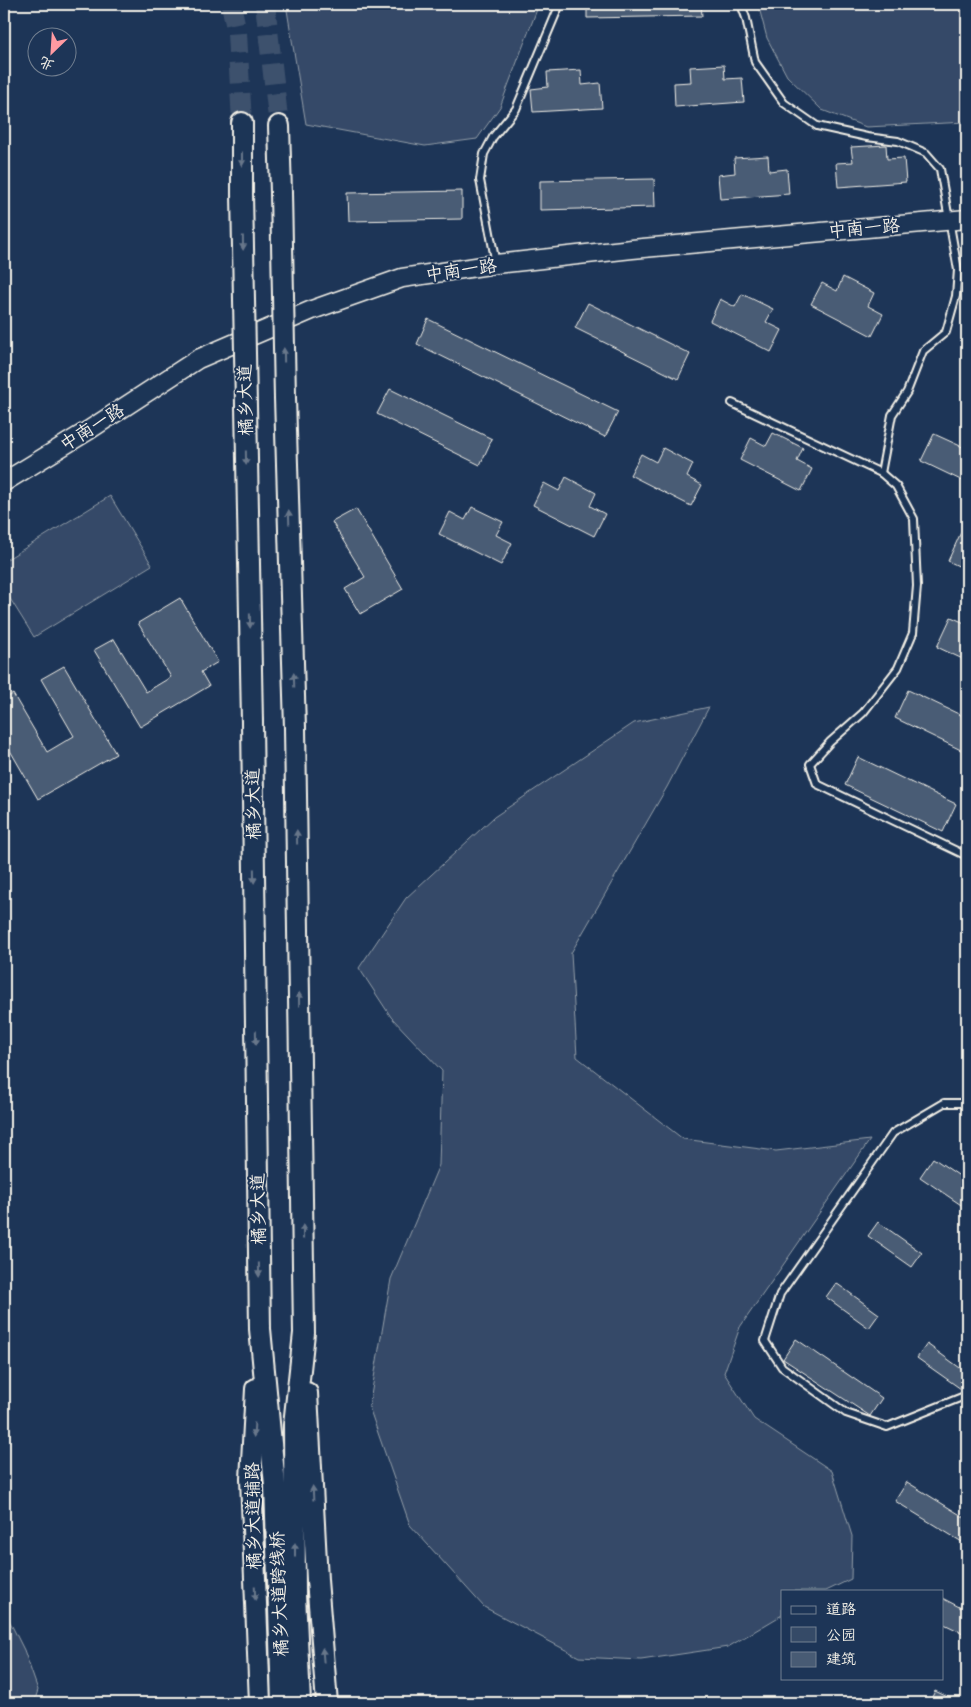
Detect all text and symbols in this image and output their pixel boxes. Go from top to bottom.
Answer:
north arrow [28,28,78,78]
text: 北 [35,49,58,78]
one-way arrow [238,151,246,167]
street label: 中南一路 [827,209,901,247]
one-way arrow [239,235,247,251]
street label: 中南一路 [423,249,499,291]
one-way arrow [280,346,288,362]
street label: 橘乡大道 [228,364,262,436]
street label: 中南一路 [53,394,131,460]
one-way arrow [243,450,251,466]
one-way arrow [284,509,292,525]
one-way arrow [246,613,254,629]
one-way arrow [289,671,297,687]
street label: 橘乡大道 [236,768,270,840]
one-way arrow [293,829,301,845]
one-way arrow [250,868,258,884]
one-way arrow [295,991,303,1007]
one-way arrow [252,1030,260,1046]
street label: 橘乡大道 [241,1173,275,1245]
one-way arrow [298,1224,306,1240]
one-way arrow [255,1263,263,1279]
one-way arrow [249,1422,257,1438]
street label: 橘乡大道辅路 [236,1462,270,1570]
one-way arrow [308,1484,316,1500]
street label: 橘乡大道跨线桥 [261,1530,297,1658]
one-way arrow [291,1541,299,1557]
one-way arrow [251,1585,259,1601]
legend [781,1590,944,1680]
text: 道路 [826,1596,856,1622]
text: 公园 [826,1622,856,1648]
one-way arrow [319,1646,327,1662]
text: 建筑 [826,1646,856,1672]

